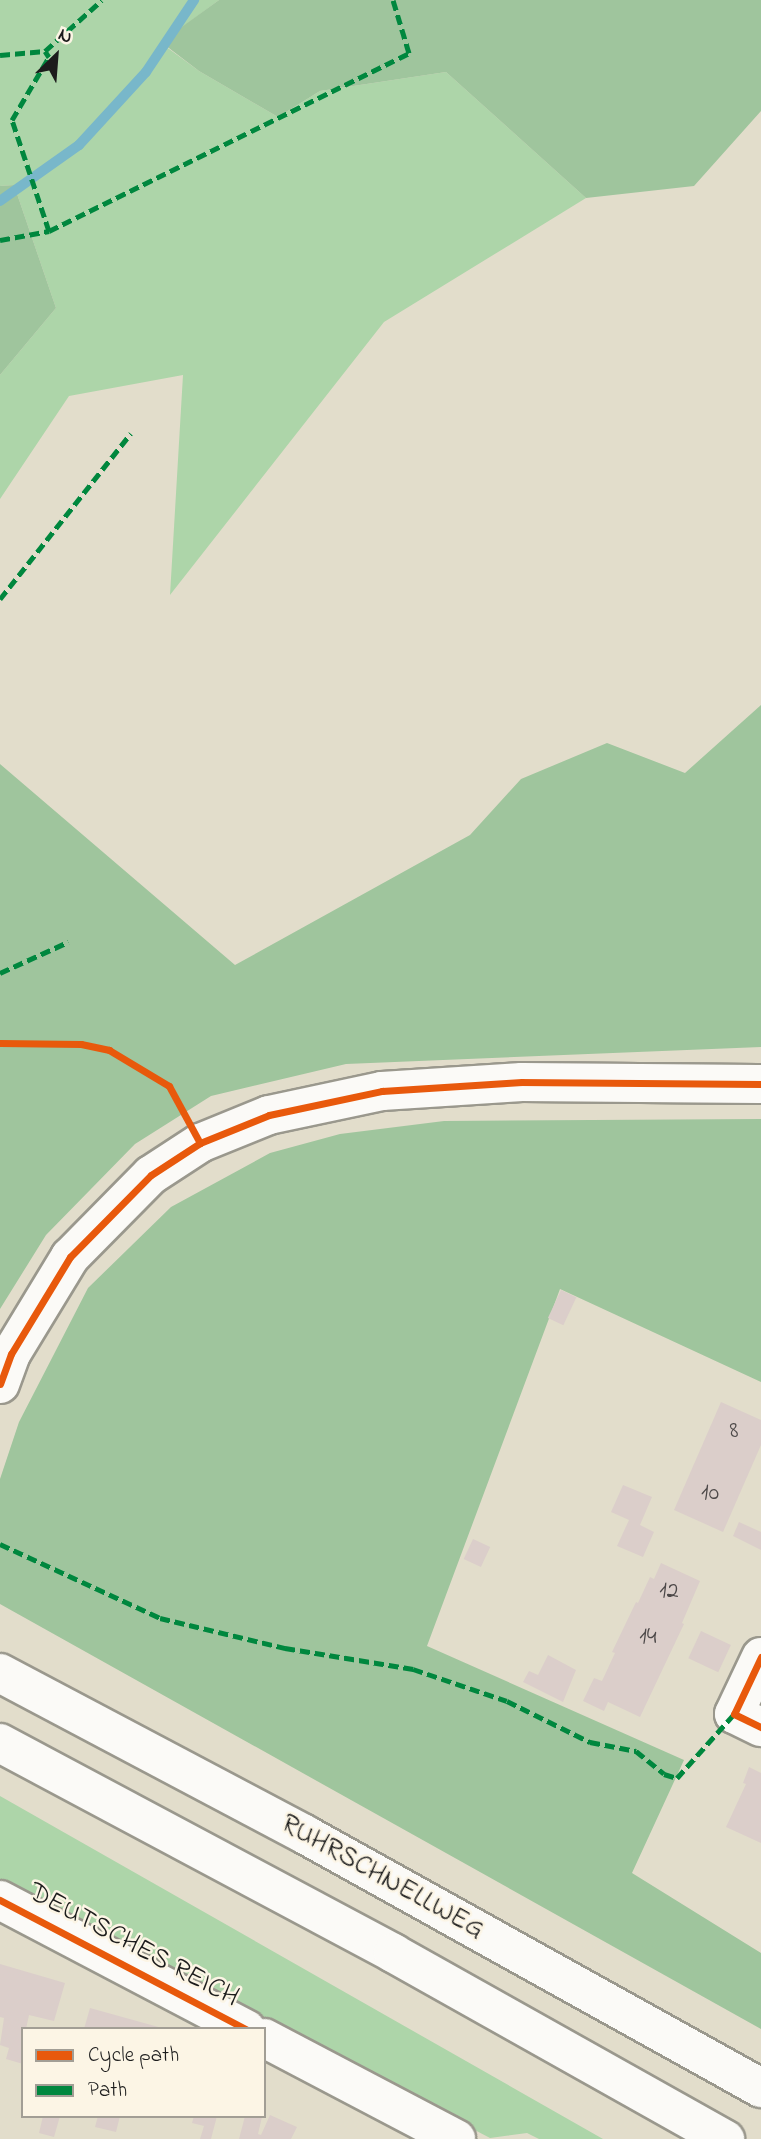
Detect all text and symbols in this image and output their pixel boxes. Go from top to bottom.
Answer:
north arrow [21,21,91,91]
text: N [54,22,77,51]
house number: 8 [730,1418,738,1446]
house number: 10 [701,1480,719,1508]
house number: 12 [659,1578,679,1606]
house number: 14 [639,1624,657,1652]
street label: RUHRSCHNELLWEG [274,1808,490,1948]
street label: DEUTSCHES REICH [22,1876,244,2016]
legend [21,2027,266,2118]
text: Cycle path [88,2041,179,2071]
text: Path [88,2076,127,2106]

